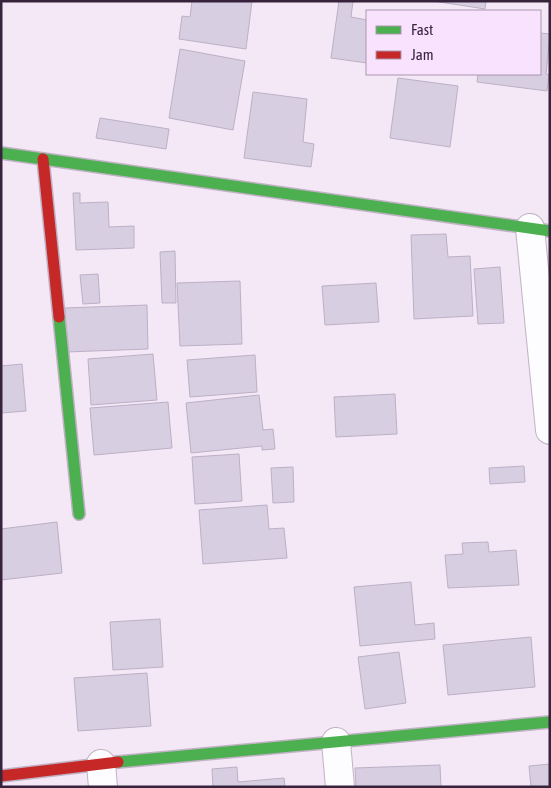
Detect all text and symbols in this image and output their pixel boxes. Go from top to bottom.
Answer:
legend [366,10,541,75]
text: Fast [411,21,433,38]
text: Jam [411,46,434,63]

